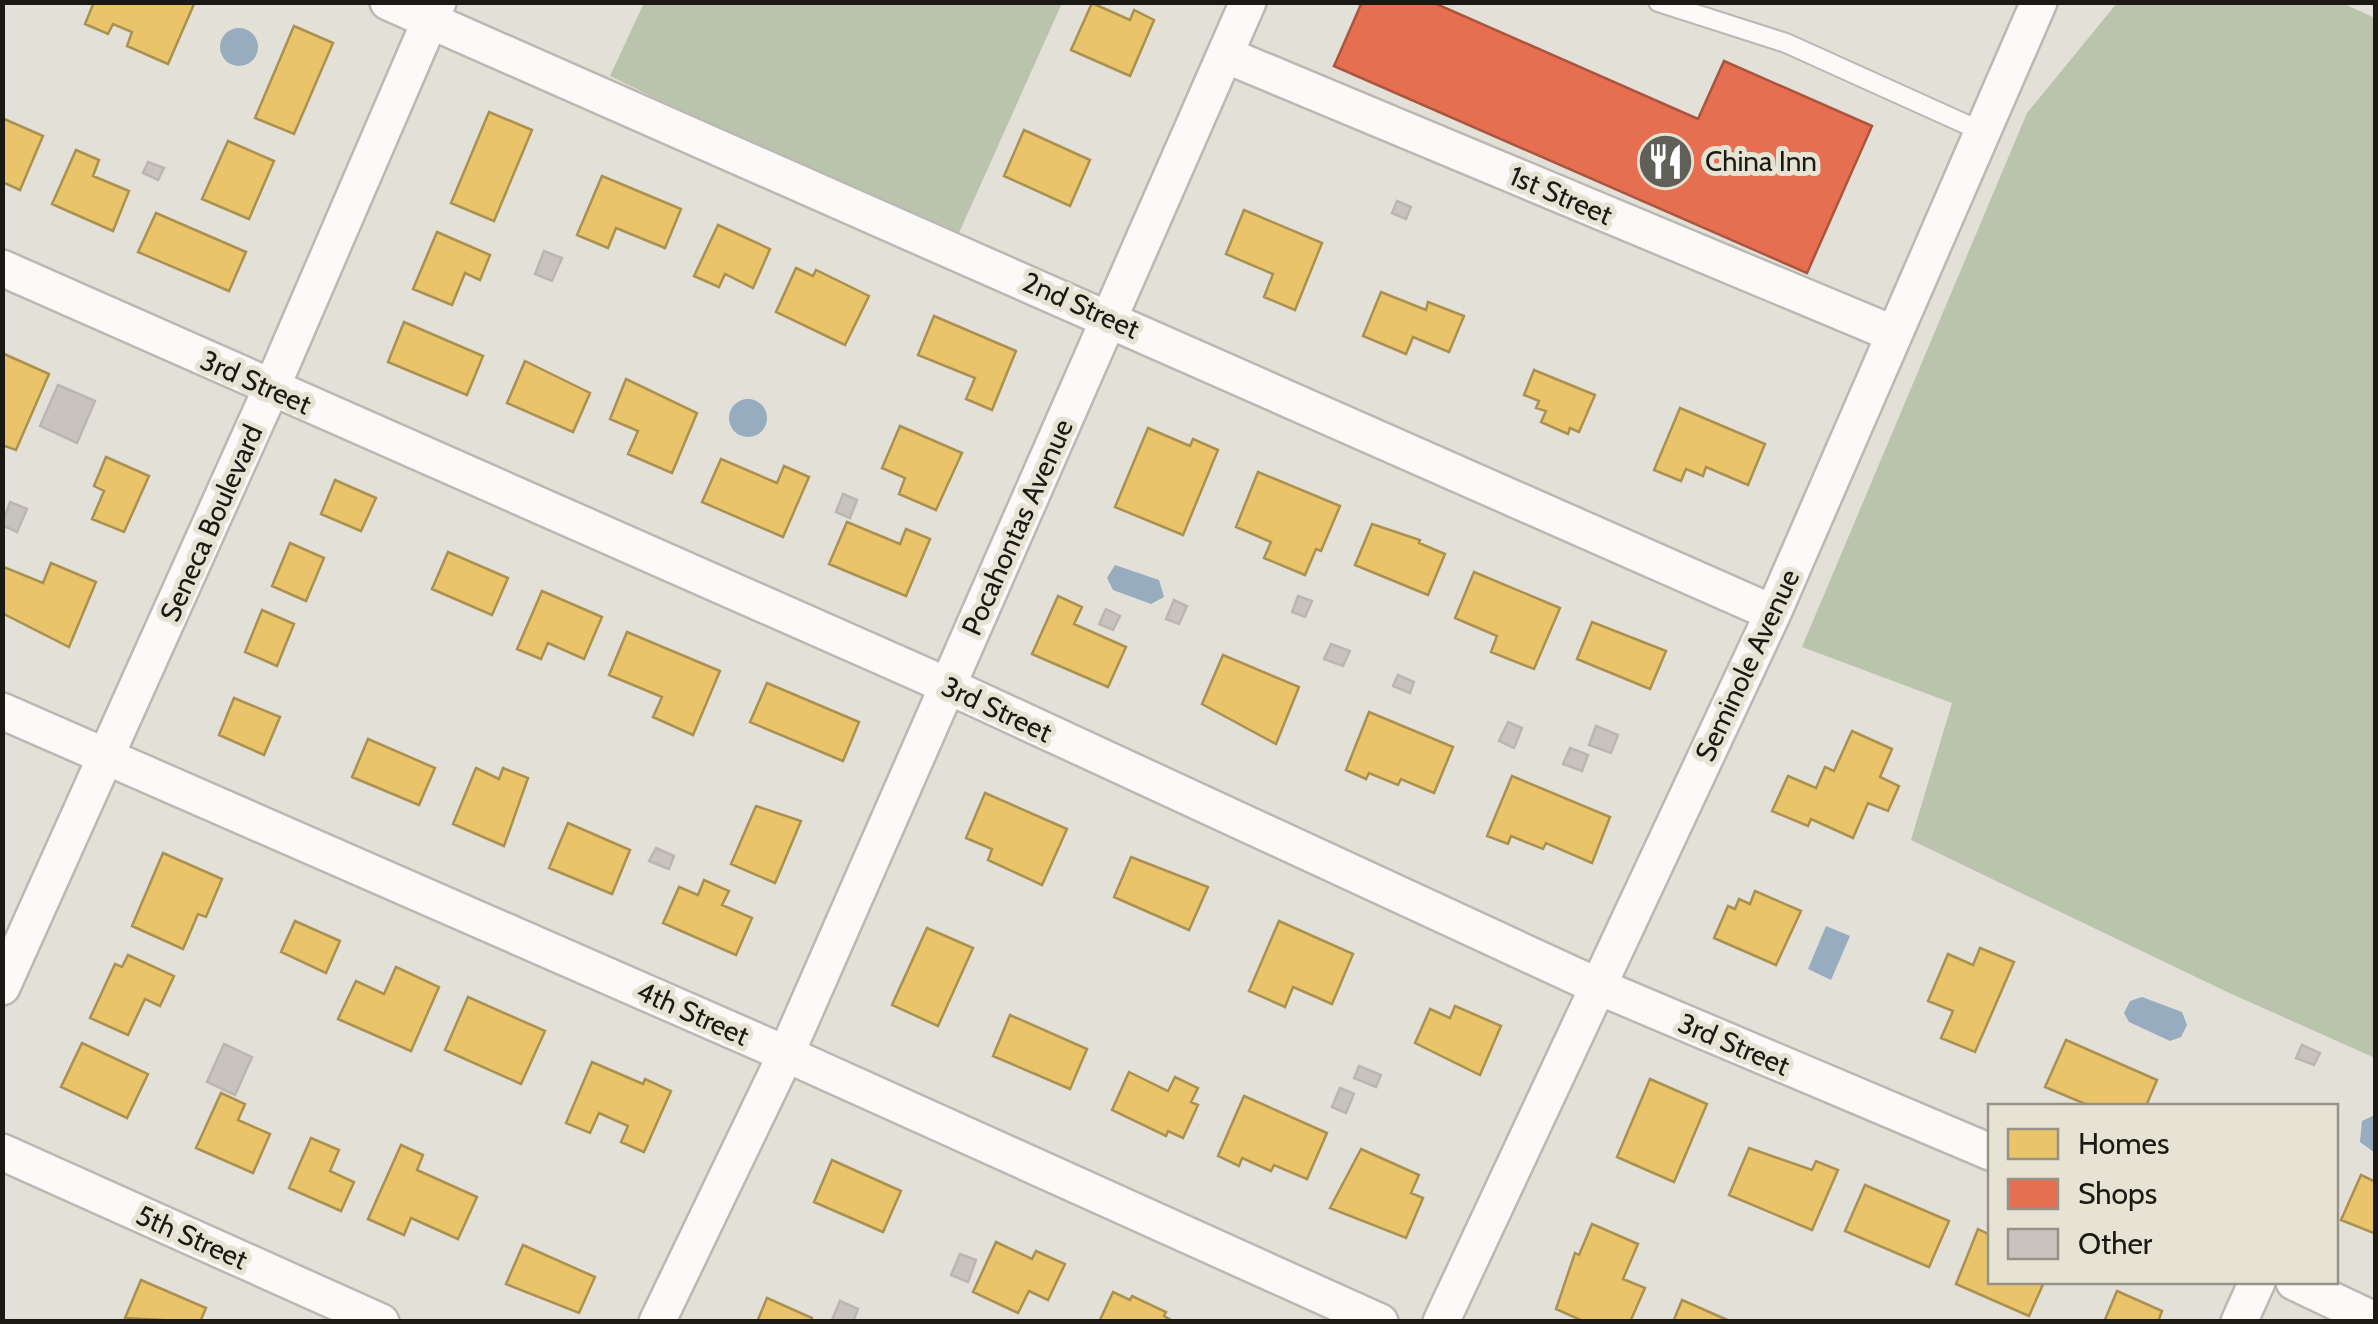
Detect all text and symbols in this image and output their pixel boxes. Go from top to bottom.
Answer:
restaurant icon: China Inn [1636,131,1696,191]
place label: China Inn [1705,144,1817,178]
street label: 1st Street [1504,158,1618,232]
street label: 2nd Street [1017,264,1145,346]
street label: 3rd Street [195,343,317,421]
street label: Pocahontas Avenue [954,414,1080,640]
street label: Seneca Boulevard [152,419,270,627]
street label: Seminole Avenue [1688,564,1806,766]
street label: 3rd Street [937,669,1057,749]
street label: 4th Street [632,973,754,1053]
street label: 3rd Street [1673,1005,1795,1083]
legend [1988,1104,2338,1284]
text: Homes [2078,1125,2169,1162]
text: Shops [2078,1175,2157,1212]
street label: 5th Street [131,1197,253,1277]
text: Other [2078,1225,2153,1262]

